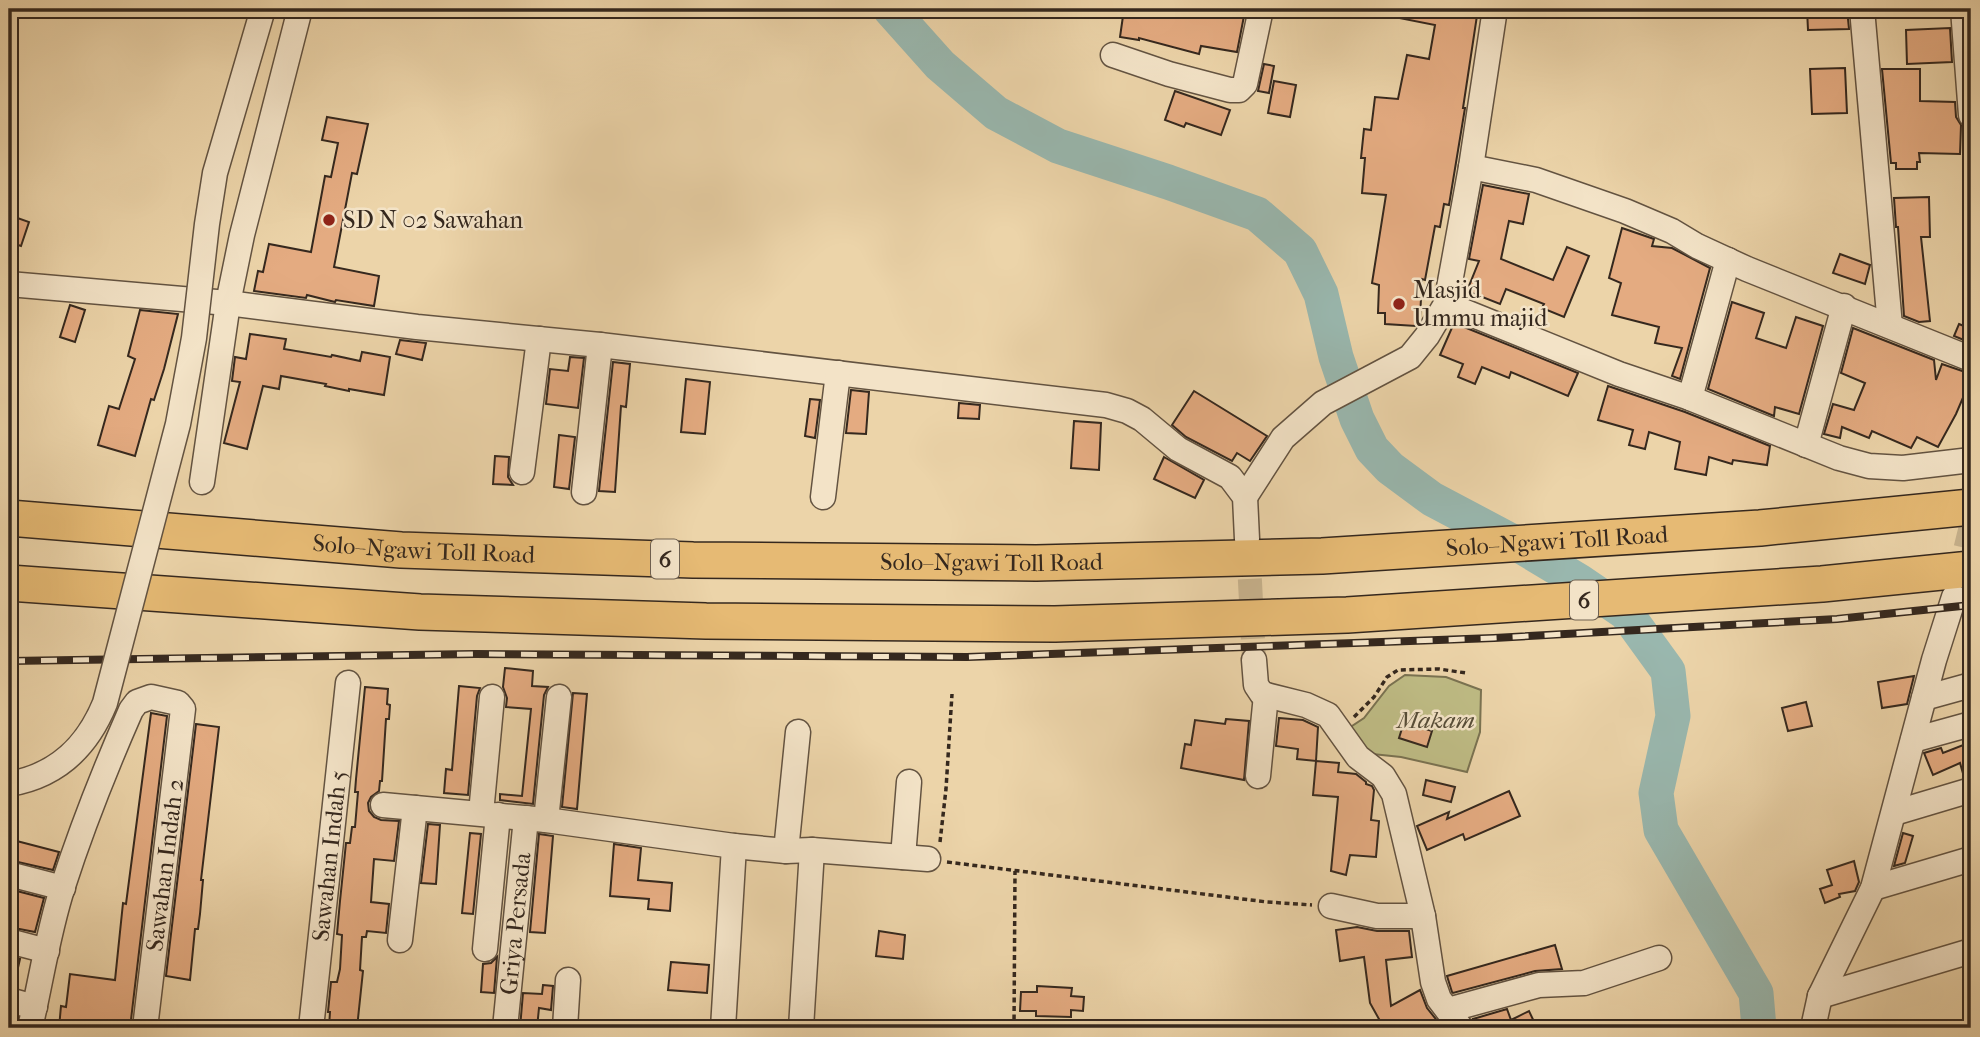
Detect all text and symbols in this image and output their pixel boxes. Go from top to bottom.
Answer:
place label: SD N 02 Sawahan [343,206,523,234]
marker: SD N 02 Sawahan [321,212,337,228]
place label: Masjid Ummu majid [1413,276,1548,332]
marker: Masjid Ummu majid [1391,296,1407,312]
street label: Solo–Ngawi Toll Road [1445,520,1670,562]
street label: Solo–Ngawi Toll Road [311,529,536,569]
road number: 6 [651,540,679,579]
street label: Solo–Ngawi Toll Road [880,547,1104,577]
road number: 6 [1570,580,1598,620]
park label: Makam [1395,706,1475,734]
street label: Sawahan Indah 5 [306,769,353,943]
street label: Sawahan Indah 2 [141,777,189,953]
street label: Griya Persada [494,850,537,996]

